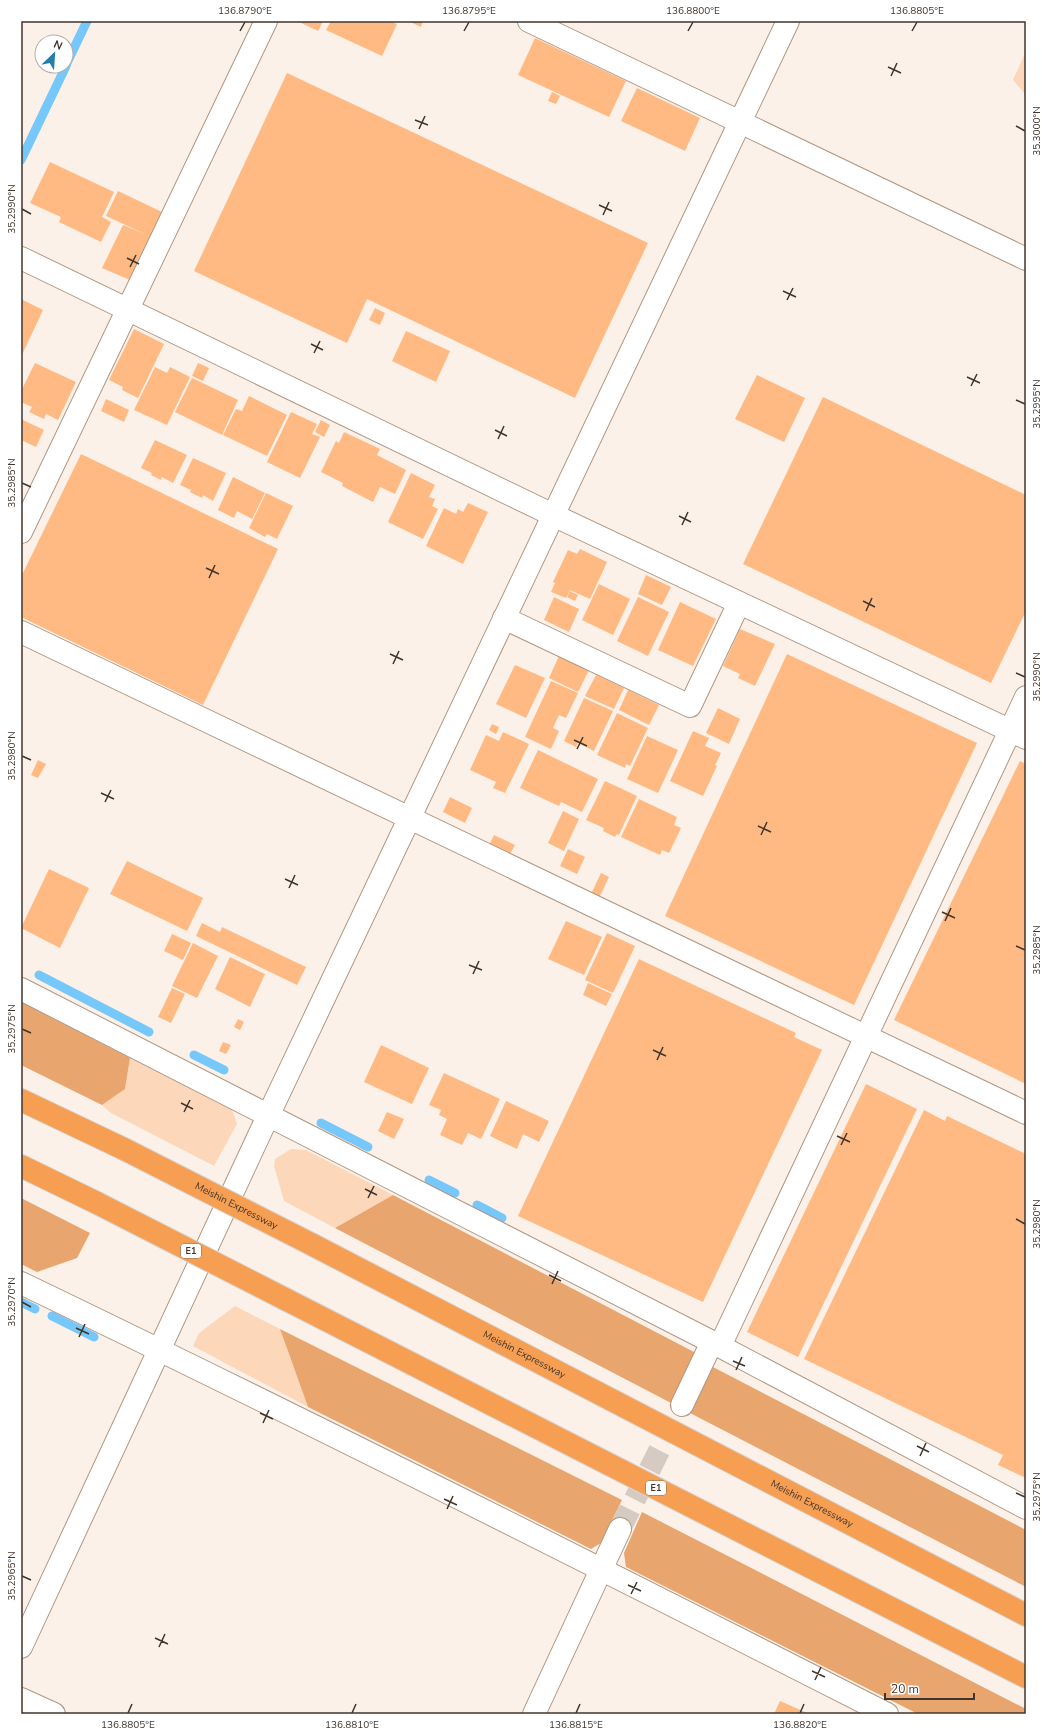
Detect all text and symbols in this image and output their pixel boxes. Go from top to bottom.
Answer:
text: 136.8790°E [218,4,272,18]
text: 136.8795°E [442,4,496,18]
text: 136.8800°E [666,4,720,18]
text: 136.8805°E [890,4,944,18]
north arrow [34,34,74,74]
text: N [51,37,65,54]
text: 35.3000°N [1030,106,1044,156]
text: 35.2990°N [5,184,19,234]
text: 35.2995°N [1030,379,1044,429]
text: 35.2985°N [5,458,19,508]
text: 35.2990°N [1030,652,1044,702]
text: 35.2980°N [5,731,19,781]
text: 35.2985°N [1030,925,1044,975]
text: 35.2975°N [5,1004,19,1054]
street label: Meishin Expressway [192,1179,281,1233]
text: 35.2980°N [1030,1199,1044,1249]
road number: E1 [181,1244,201,1258]
text: 35.2970°N [5,1277,19,1327]
street label: Meishin Expressway [480,1327,569,1382]
text: 35.2975°N [1030,1472,1044,1522]
street label: Meishin Expressway [768,1477,856,1532]
road number: E1 [646,1481,666,1495]
text: 35.2965°N [5,1551,19,1601]
scale bar [885,1675,974,1701]
text: 20 m [891,1681,919,1697]
text: 136.8805°E [101,1718,155,1732]
text: 136.8810°E [325,1718,379,1732]
text: 136.8815°E [549,1718,603,1732]
text: 136.8820°E [773,1718,827,1732]

